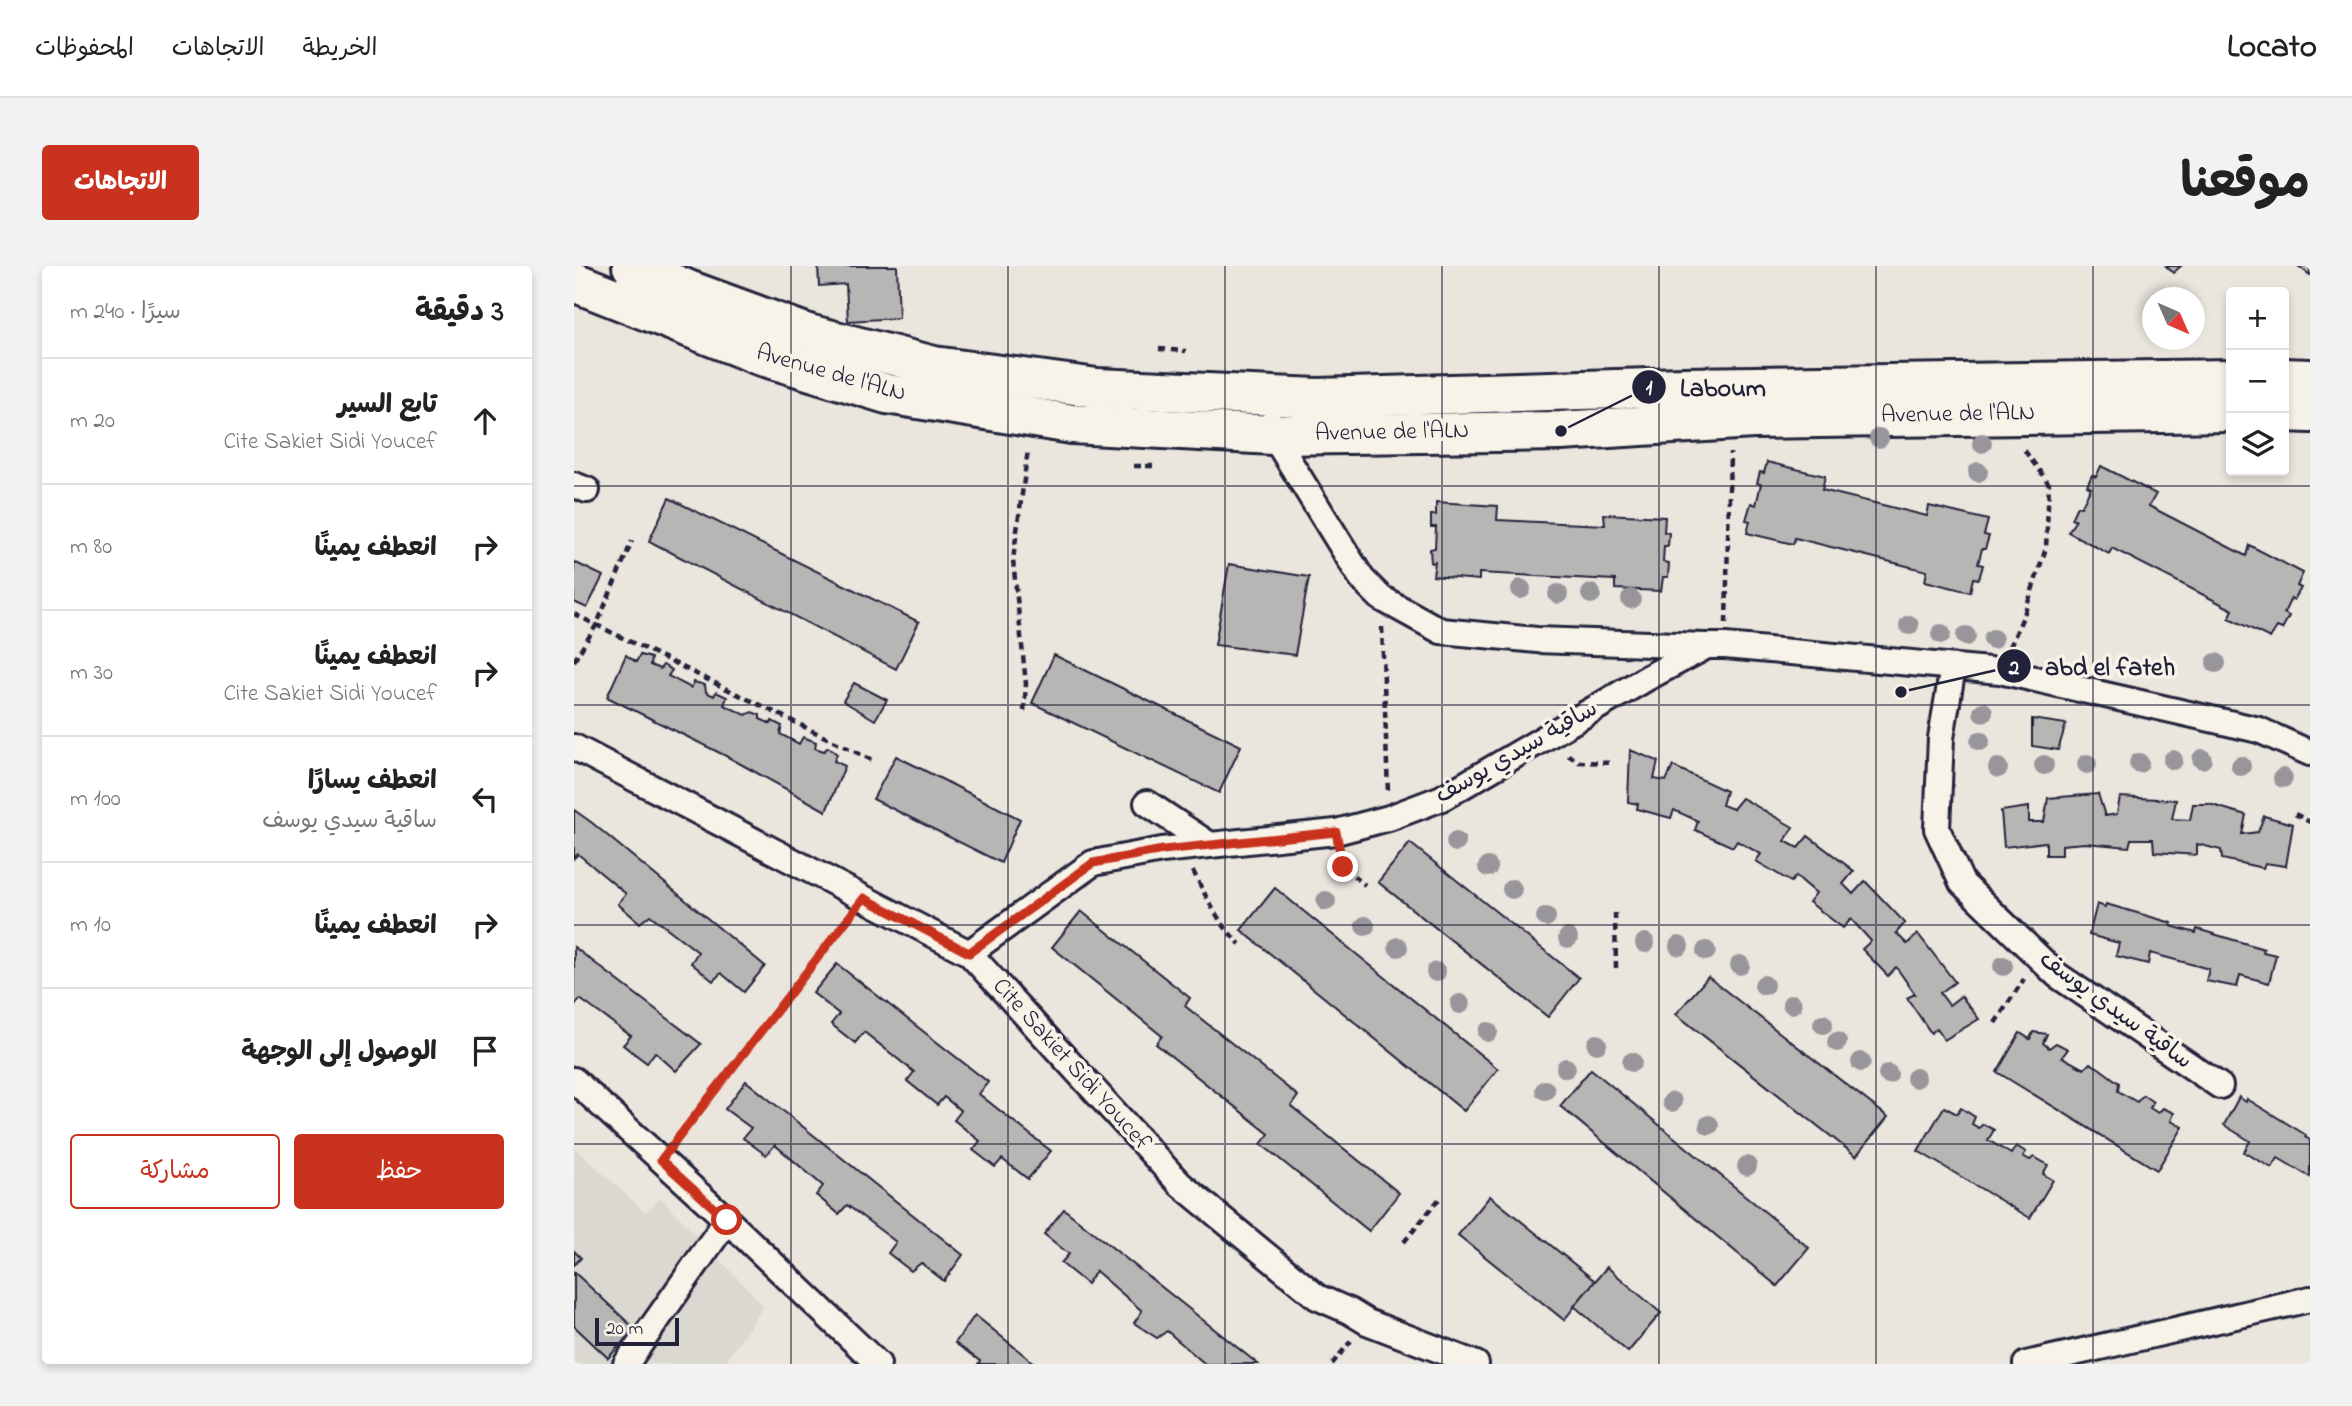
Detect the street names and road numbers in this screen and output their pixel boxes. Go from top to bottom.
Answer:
street label: Avenue de l'ALN [752,336,910,412]
street label: Avenue de l'ALN [1881,396,2035,434]
street label: Avenue de l'ALN [1315,414,1469,452]
street label: ساقية سيدي يوسف [1429,692,1605,814]
street label: ساقية سيدي يوسف [2031,943,2199,1079]
street label: Cite Sakiet Sidi Youcef [983,970,1159,1160]

